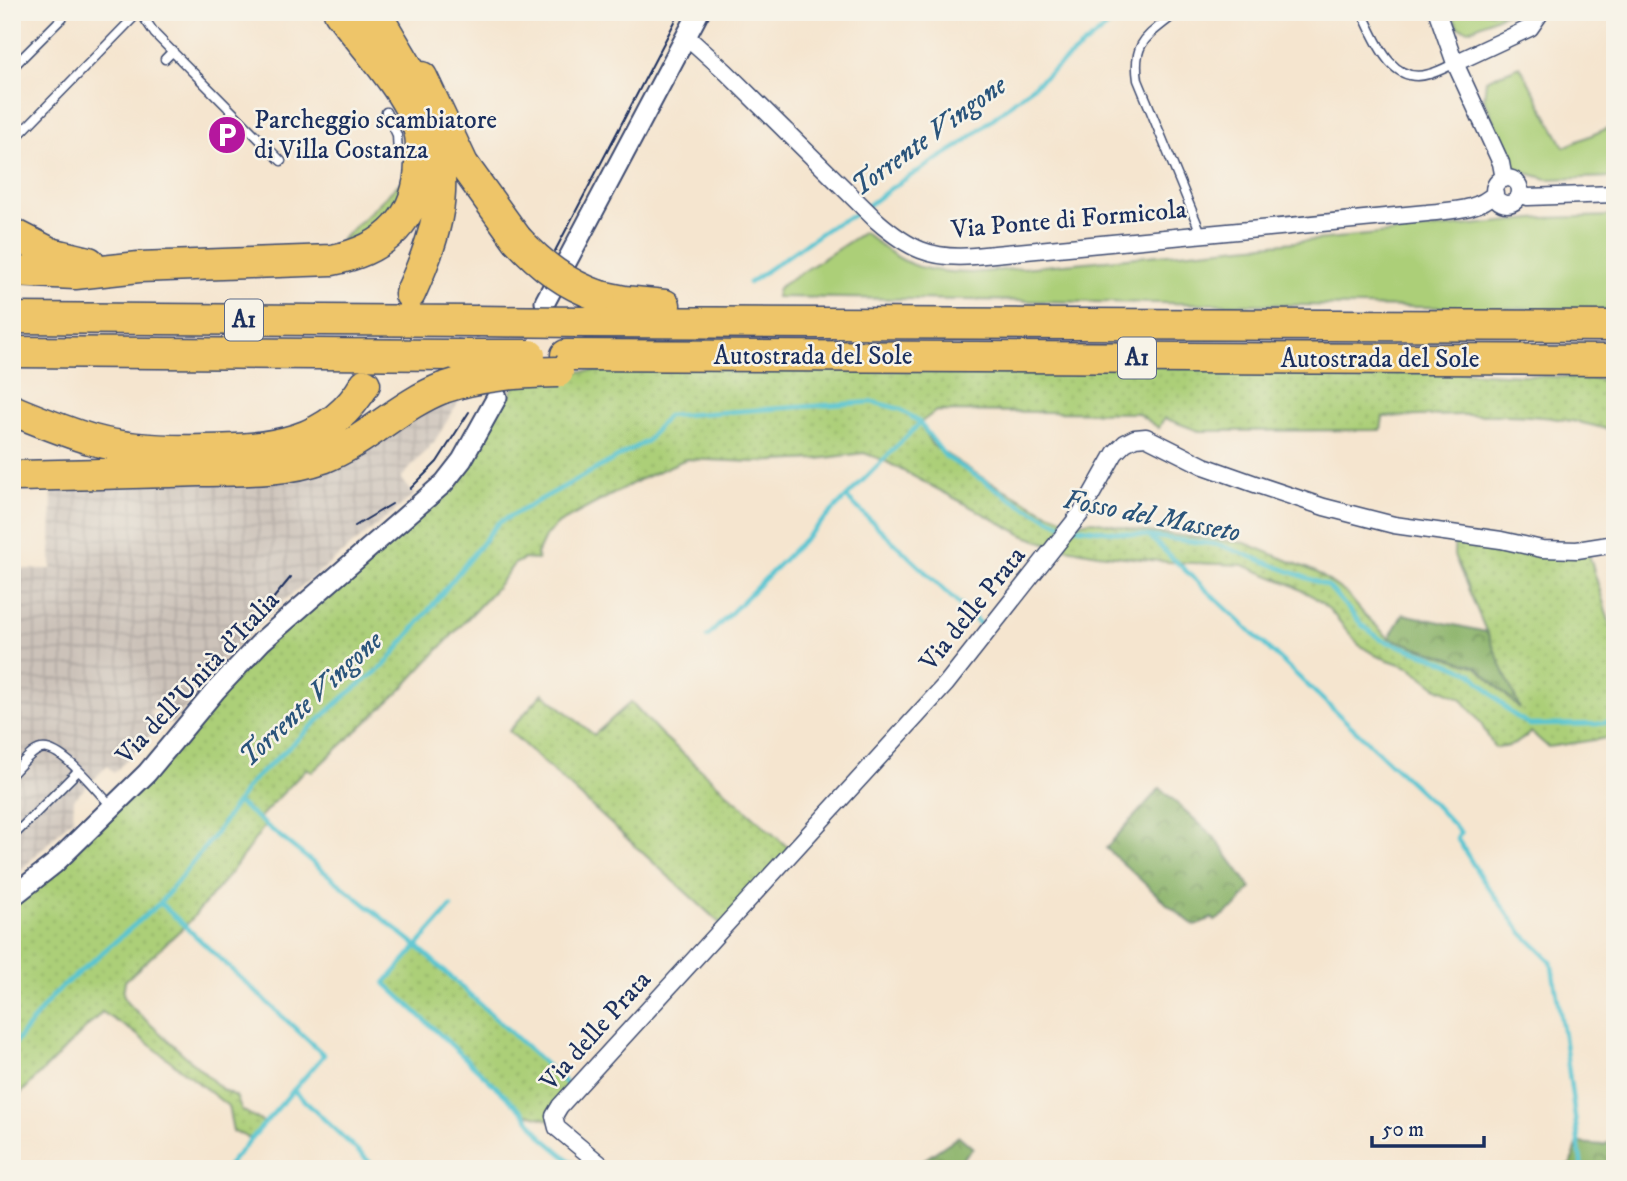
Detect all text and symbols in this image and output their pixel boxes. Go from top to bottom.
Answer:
water label: Torrente Vingone [844,67,1015,204]
place label: Parcheggio scambiatore di Villa Costanza [254,104,497,167]
parking icon: Parcheggio scambiatore di Villa Costanza [206,114,248,156]
street label: Via Ponte di Formicola [949,193,1188,247]
road number: A1 [225,300,263,340]
road number: A1 [1118,338,1156,379]
street label: Autostrada del Sole [713,340,913,373]
street label: Autostrada del Sole [1280,343,1480,376]
water label: Fosso del Masseto [1060,482,1244,550]
street label: Via delle Prata [912,540,1033,679]
street label: Via dell'Unità d'Italia [108,584,287,772]
water label: Torrente Vingone [232,623,391,774]
street label: Via delle Prata [533,964,659,1099]
scale bar [1372,1104,1484,1148]
text: 50 m [1382,1117,1424,1143]

